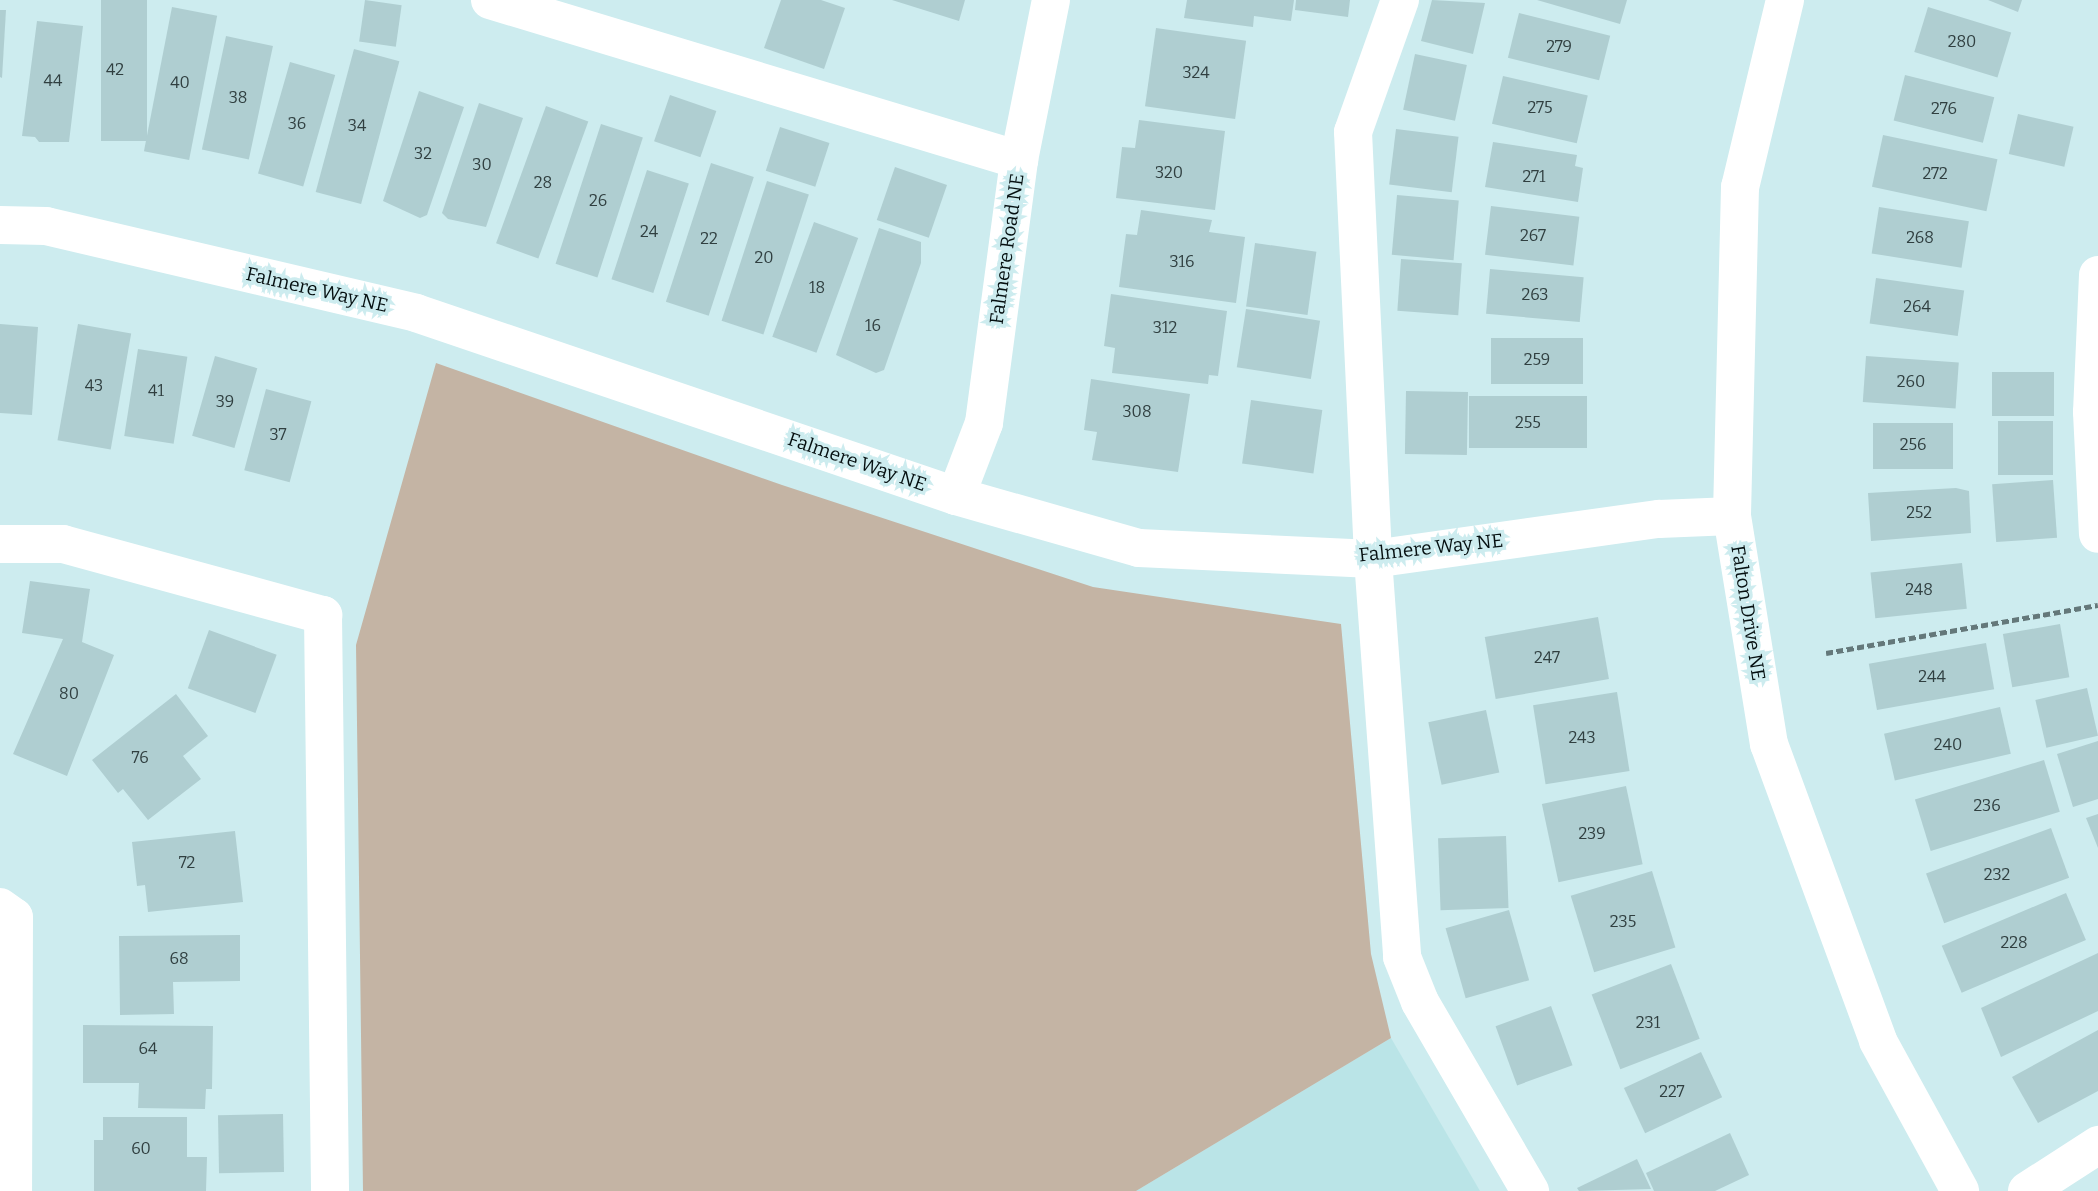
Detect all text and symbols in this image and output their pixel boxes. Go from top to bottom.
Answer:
house number: 280 [1948,32,1976,52]
house number: 279 [1546,37,1572,57]
house number: 42 [106,60,124,80]
house number: 324 [1182,63,1210,83]
house number: 44 [44,71,62,91]
house number: 40 [170,73,190,93]
house number: 38 [229,88,247,108]
house number: 275 [1528,98,1552,118]
house number: 276 [1931,99,1957,119]
house number: 36 [288,114,306,134]
house number: 34 [348,116,366,136]
house number: 32 [414,144,432,164]
house number: 30 [472,155,492,175]
house number: 320 [1155,163,1183,183]
house number: 272 [1922,164,1948,184]
house number: 271 [1522,167,1546,187]
street label: Falmere Road NE [985,172,1029,326]
house number: 28 [534,173,552,193]
house number: 26 [589,191,607,211]
house number: 24 [640,222,658,242]
house number: 267 [1520,226,1546,246]
house number: 268 [1906,228,1934,248]
house number: 22 [700,229,718,249]
house number: 20 [755,248,773,268]
house number: 316 [1169,252,1195,272]
street label: Falmere Way NE [244,263,390,317]
house number: 18 [809,278,825,298]
house number: 263 [1521,285,1549,305]
house number: 264 [1903,297,1931,317]
house number: 16 [865,316,881,336]
house number: 312 [1153,318,1177,338]
house number: 259 [1524,350,1550,370]
house number: 260 [1897,372,1925,392]
house number: 43 [85,376,103,396]
house number: 41 [148,381,164,401]
house number: 39 [216,392,234,412]
house number: 308 [1123,402,1151,422]
house number: 255 [1515,413,1541,433]
house number: 37 [269,425,287,445]
street label: Falmere Way NE [785,428,929,496]
house number: 256 [1900,435,1926,455]
house number: 252 [1906,503,1932,523]
street label: Falmere Way NE [1358,529,1504,567]
street label: Falton Drive NE [1726,544,1770,682]
house number: 248 [1905,580,1933,600]
house number: 247 [1534,648,1560,668]
house number: 244 [1918,667,1946,687]
house number: 80 [59,684,79,704]
house number: 243 [1568,728,1596,748]
house number: 240 [1934,735,1962,755]
house number: 76 [131,748,149,768]
house number: 236 [1973,796,2001,816]
house number: 239 [1578,824,1606,844]
house number: 72 [179,853,195,873]
house number: 232 [1984,865,2010,885]
house number: 235 [1610,912,1636,932]
house number: 228 [2000,933,2028,953]
house number: 68 [169,949,189,969]
house number: 231 [1636,1013,1660,1033]
house number: 64 [139,1039,157,1059]
house number: 227 [1659,1082,1685,1102]
house number: 60 [131,1139,151,1159]

